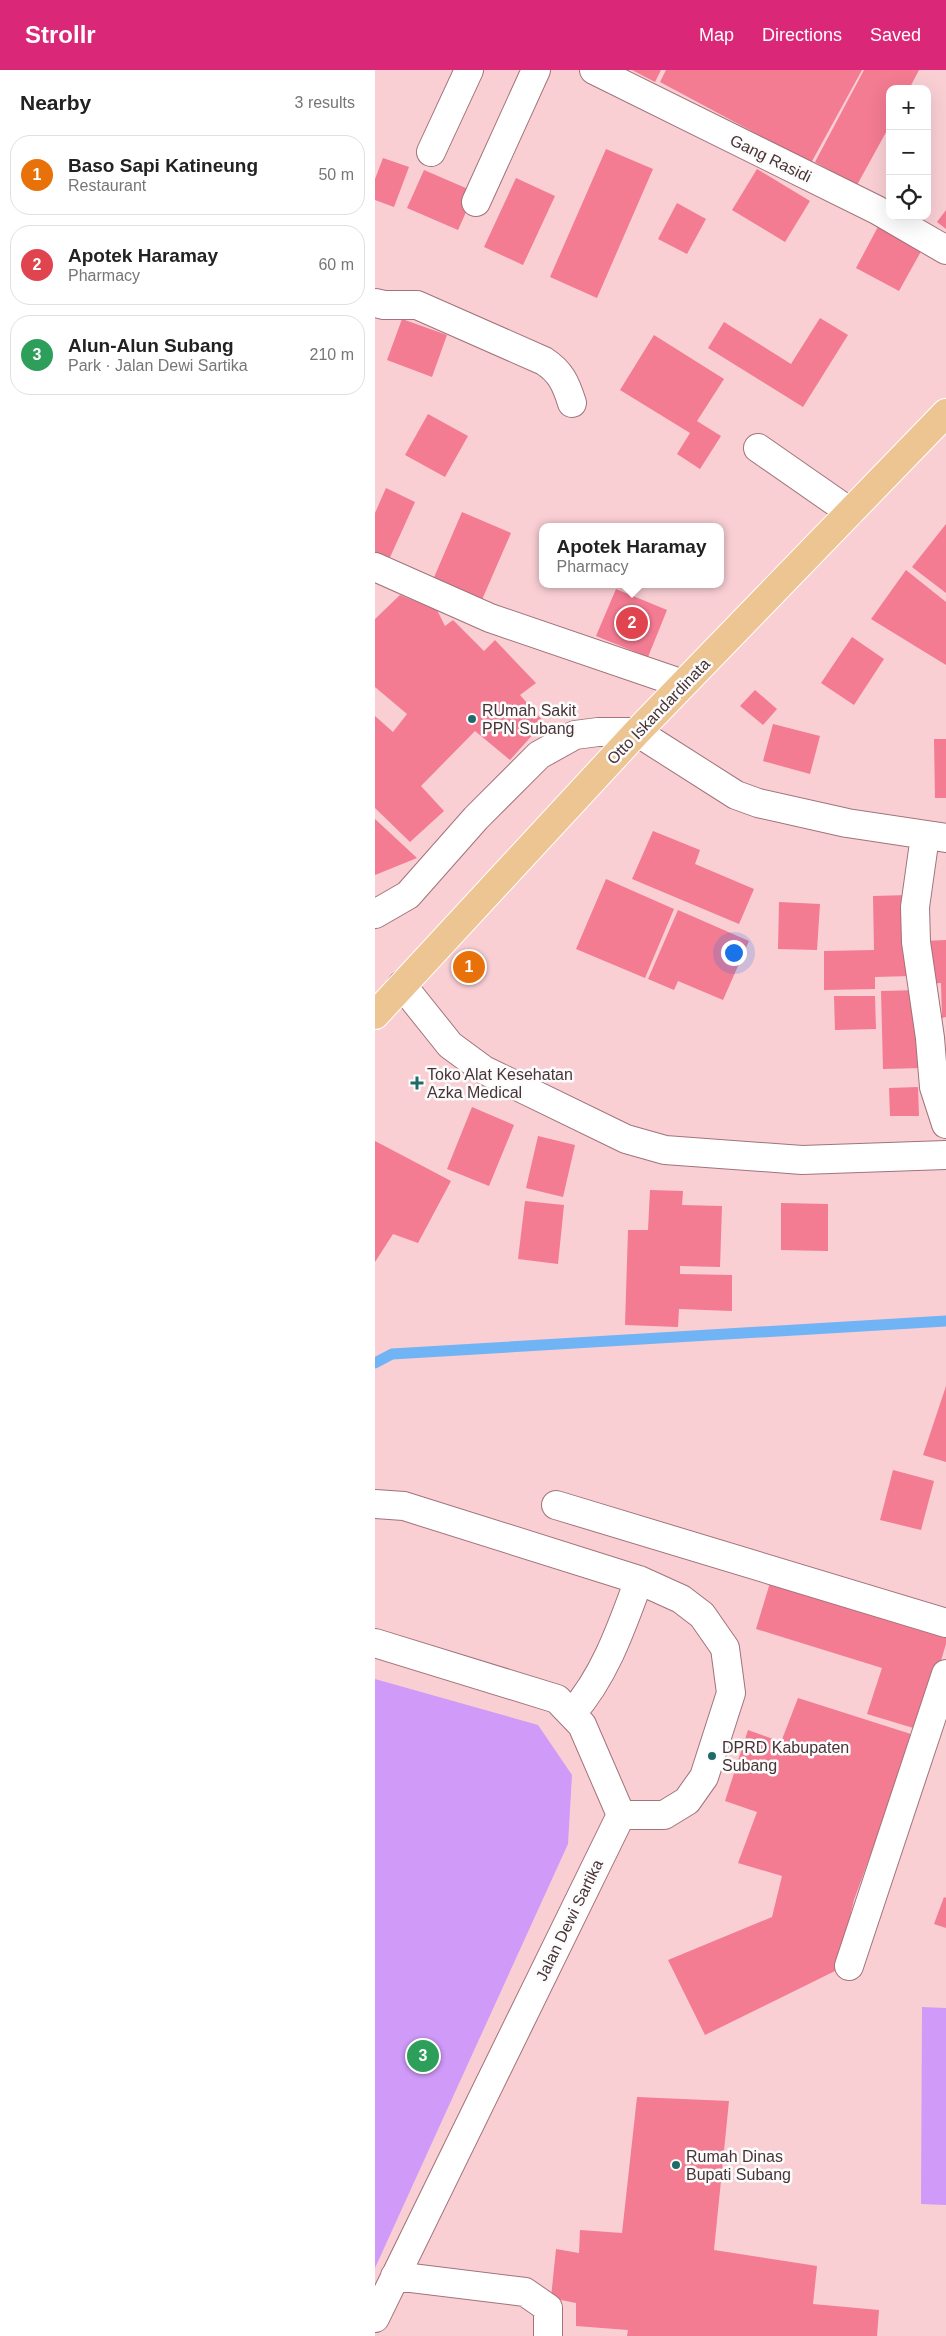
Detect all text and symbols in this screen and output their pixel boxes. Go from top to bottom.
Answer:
text: Strollr [25,21,96,48]
text: Map [699,25,734,45]
text: Directions [762,25,842,45]
text: Saved [870,25,921,45]
map controls [886,85,931,220]
button: + [886,85,931,130]
text: Nearby [20,91,91,114]
text: 3 results [295,94,355,111]
button: − [886,130,931,175]
street label: Gang Rasidi [727,132,814,185]
text: Baso Sapi Katineung [68,155,258,176]
text: 1 [33,166,41,183]
text: 50 m [318,166,354,183]
button: locate [886,175,931,220]
text: Restaurant [68,177,146,194]
text: Apotek Haramay [68,245,218,266]
text: 2 [33,256,41,273]
text: 60 m [318,256,354,273]
text: Pharmacy [68,267,140,284]
text: Alun-Alun Subang [68,335,234,356]
text: 3 [33,346,41,363]
text: 210 m [310,346,354,363]
text: Park · Jalan Dewi Sartika [68,357,248,374]
popup [539,523,724,588]
text: Apotek Haramay [557,536,706,557]
text: Pharmacy [557,558,629,575]
pin: 2 [616,604,648,642]
street label: Otto Iskandardinata [604,655,713,767]
place label: RUmah Sakit PPN Subang [482,702,577,737]
marker: RUmah Sakit PPN Subang [466,713,478,725]
your location [721,940,747,966]
pin: 1 [453,948,485,986]
place label: Toko Alat Kesehatan Azka Medical [427,1066,573,1101]
marker: Toko Alat Kesehatan Azka Medical [411,1077,423,1089]
place label: DPRD Kabupaten Subang [722,1739,849,1774]
marker: DPRD Kabupaten Subang [706,1750,718,1762]
street label: Jalan Dewi Sartika [533,1857,606,1983]
pin: 3 [407,2037,439,2075]
place label: Rumah Dinas Bupati Subang [686,2148,791,2183]
marker: Rumah Dinas Bupati Subang [670,2159,682,2171]

